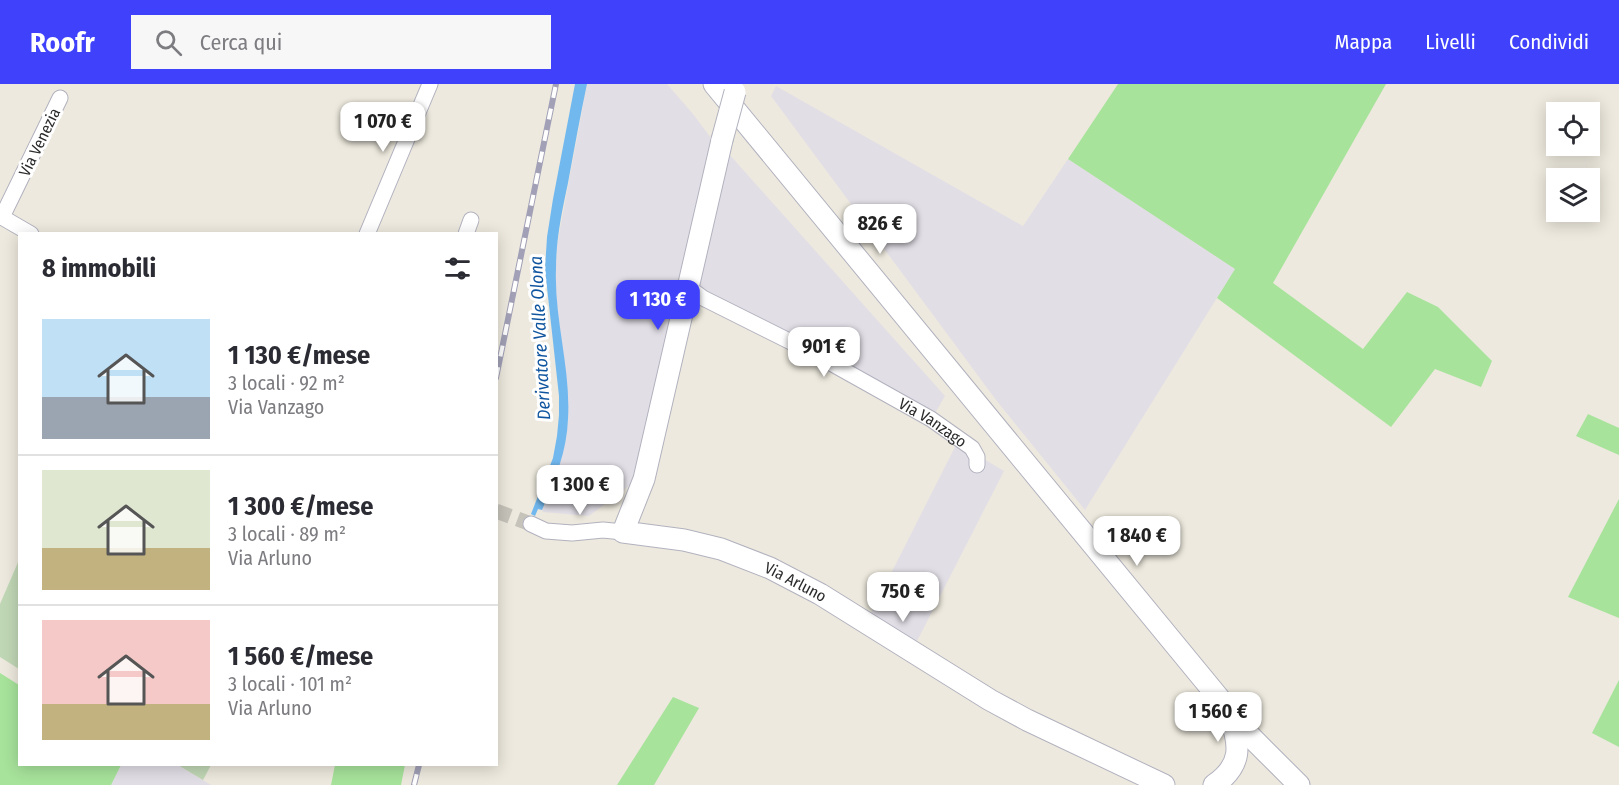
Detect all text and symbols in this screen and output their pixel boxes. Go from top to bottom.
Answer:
search box [131,15,551,69]
text: Roofr [30,26,95,59]
icon: search [152,26,185,59]
text: Cerca qui [200,29,282,56]
text: Mappa [1335,29,1392,55]
text: Livelli [1425,29,1476,55]
text: Condividi [1509,29,1589,55]
pin: 1 070 € [328,102,438,153]
map controls [1546,102,1600,222]
button: locate [1546,102,1600,156]
street label: Via Venezia [15,105,64,180]
text: 1 070 € [354,109,412,133]
button: layers [1546,168,1600,222]
pin: 826 € [838,204,922,255]
text: 826 € [857,211,903,235]
icon: filters [441,252,474,285]
text: 8 immobili [42,253,156,284]
water label: Derivatore Valle Olona [525,255,555,421]
pin: 1 130 € [603,280,713,331]
text: 1 130 € [630,287,686,311]
pin: 901 € [782,327,866,378]
text: 901 € [802,334,846,358]
text: 1 130 €/mese [228,340,370,371]
icon: home [90,343,162,415]
text: 3 locali · 92 m² [228,371,345,395]
street label: Via Vanzago [895,394,970,451]
text: Via Vanzago [228,395,324,419]
pin: 1 300 € [525,465,635,516]
text: 1 300 € [551,472,609,496]
text: 1 300 €/mese [228,491,373,522]
icon: home [90,494,162,566]
pin: 1 840 € [1082,516,1192,567]
text: 3 locali · 89 m² [228,522,346,546]
text: 1 840 € [1107,523,1167,547]
text: Via Arluno [228,546,312,570]
street label: Via Arluno [762,558,830,606]
pin: 750 € [861,572,945,623]
text: 750 € [881,579,925,603]
text: 1 560 €/mese [228,641,373,672]
icon: home [90,644,162,716]
text: 3 locali · 101 m² [228,672,352,696]
pin: 1 560 € [1163,692,1273,743]
text: Via Arluno [228,696,312,720]
text: 1 560 € [1189,699,1247,723]

